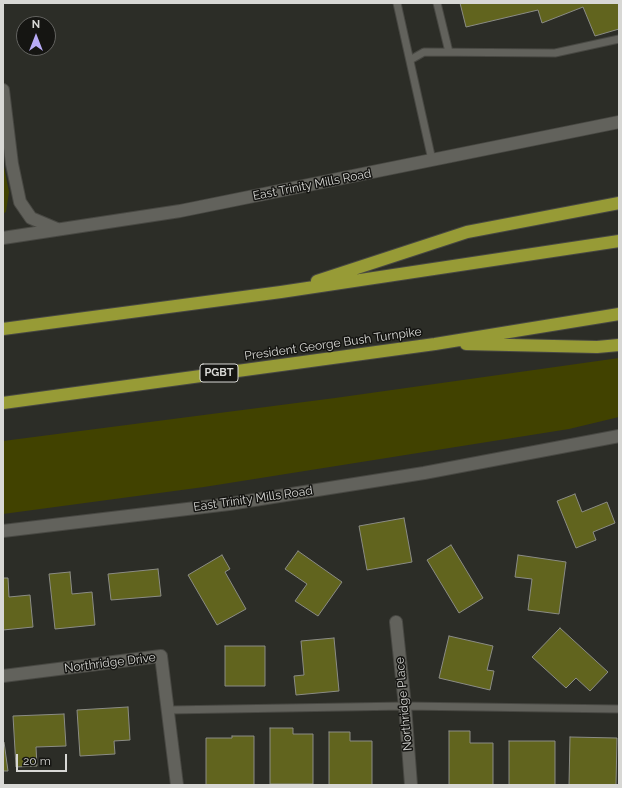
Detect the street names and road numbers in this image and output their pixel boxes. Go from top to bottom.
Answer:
street label: East Trinity Mills Road [252,166,372,204]
street label: President George Bush Turnpike [244,324,422,364]
road number: PGBT [200,364,238,382]
street label: East Trinity Mills Road [192,484,314,514]
street label: Northridge Drive [63,650,157,676]
street label: Northridge Place [393,656,415,752]

